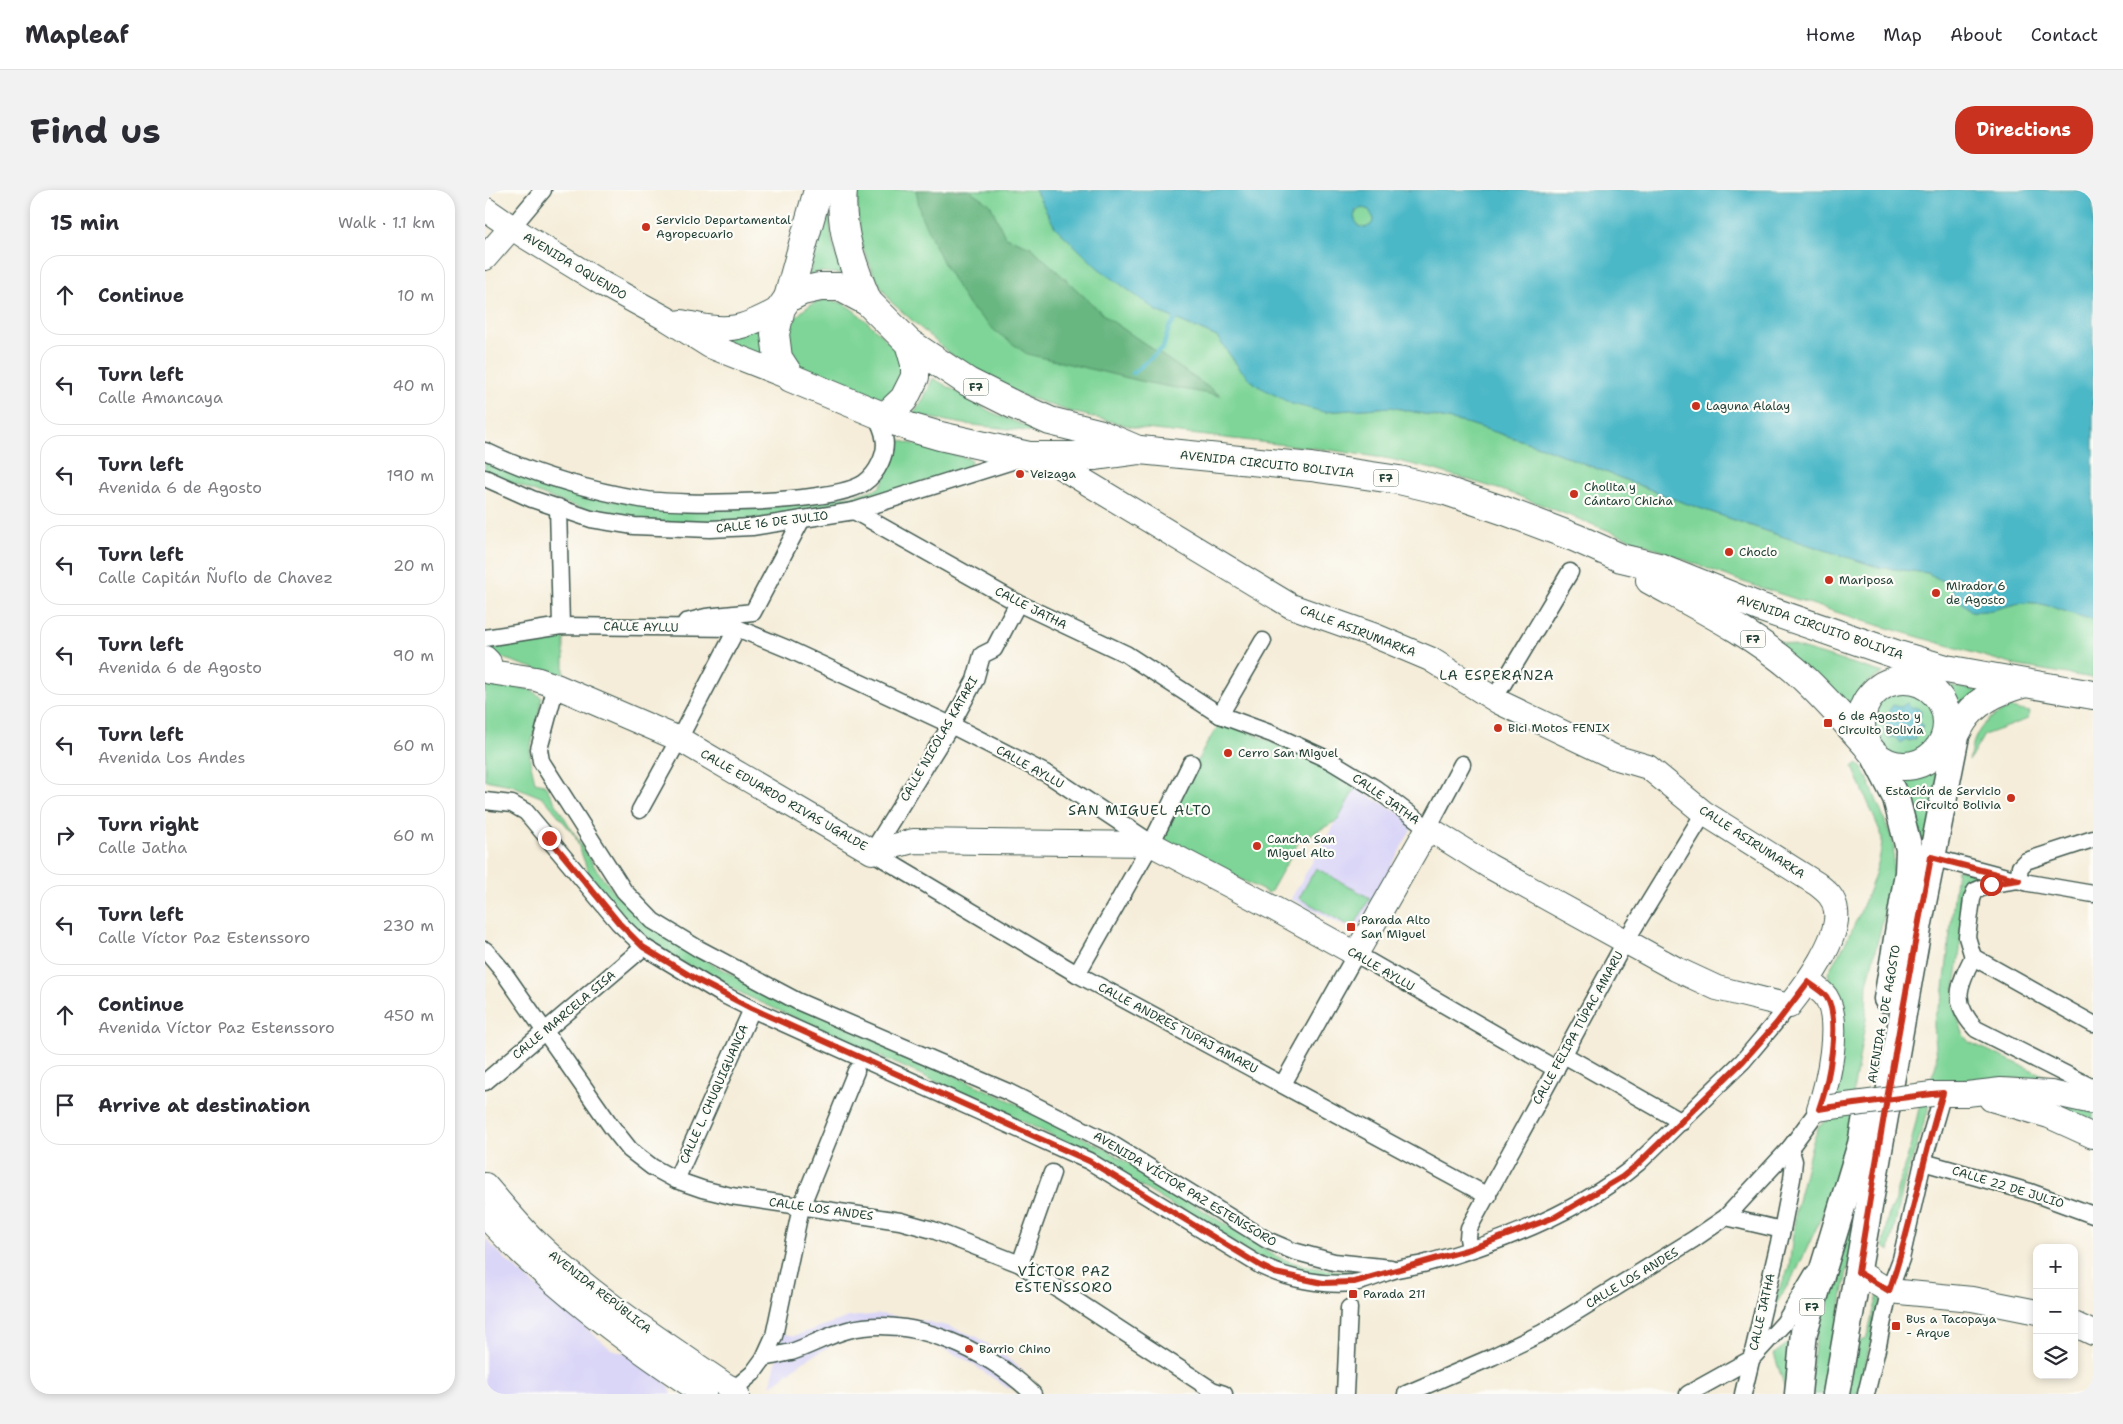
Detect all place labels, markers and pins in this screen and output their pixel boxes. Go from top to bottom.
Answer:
place label: Servicio Departamental Agropecuario [656,212,791,242]
marker: Servicio Departamental Agropecuario [640,221,652,233]
place label: Laguna Alalay [1706,398,1790,414]
marker: Laguna Alalay [1690,400,1702,412]
place label: Veizaga [1030,466,1076,482]
marker: Veizaga [1014,468,1026,480]
place label: Cholita y Cántaro Chicha [1584,479,1673,509]
marker: Cholita y Cántaro Chicha [1568,488,1580,500]
place label: Choclo [1739,544,1777,560]
marker: Choclo [1723,546,1735,558]
place label: Mariposa [1839,572,1894,588]
marker: Mariposa [1823,574,1835,586]
place label: Mirador 6 de Agosto [1946,578,2006,608]
marker: Mirador 6 de Agosto [1930,587,1942,599]
place label: 6 de Agosto y Circuito Bolivia [1838,708,1924,738]
marker: 6 de Agosto y Circuito Bolivia [1822,717,1834,729]
place label: Bici Motos FENIX [1508,720,1610,736]
marker: Bici Motos FENIX [1492,722,1504,734]
place label: Cerro San Miguel [1238,745,1338,761]
marker: Cerro San Miguel [1222,747,1234,759]
place label: Estación de Servicio Circuito Bolivia [1885,783,2002,813]
marker: Estación de Servicio Circuito Bolivia [2005,792,2017,804]
place label: Cancha San Miguel Alto [1267,831,1335,861]
marker: Cancha San Miguel Alto [1251,840,1263,852]
place label: Parada Alto San Miguel [1361,912,1430,942]
marker: Parada Alto San Miguel [1345,921,1357,933]
place label: Parada 211 [1363,1286,1425,1302]
marker: Parada 211 [1347,1288,1359,1300]
place label: Bus a Tacopaya - Arque [1906,1311,1997,1341]
marker: Bus a Tacopaya - Arque [1890,1320,1902,1332]
place label: Barrio Chino [979,1341,1051,1357]
marker: Barrio Chino [963,1343,975,1355]

